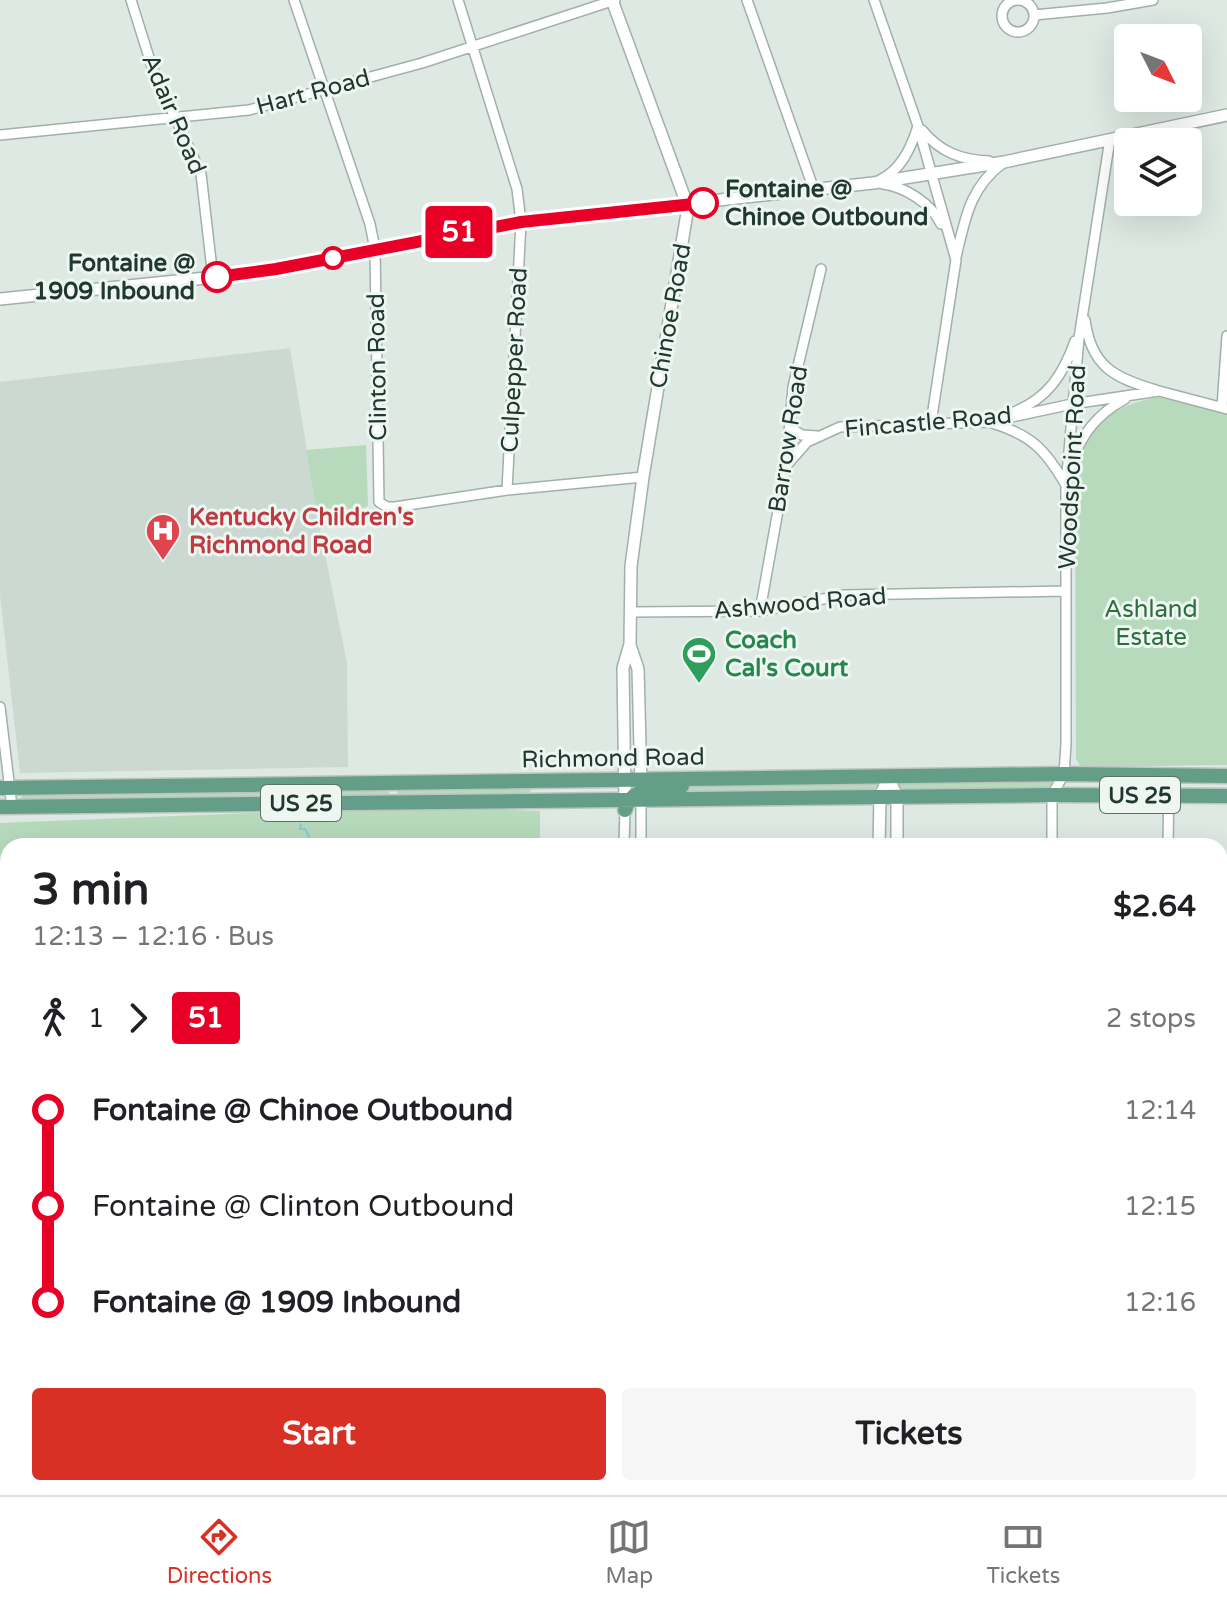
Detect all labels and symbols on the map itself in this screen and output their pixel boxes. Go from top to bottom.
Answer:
north arrow [1114,24,1202,112]
street label: Adair Road [135,50,212,179]
street label: Hart Road [253,63,373,122]
place label: Fontaine @ Chinoe Outbound [725,175,929,232]
marker: Fontaine @ Chinoe Outbound [688,188,718,218]
line badge: 51 [423,206,495,258]
street label: Chinoe Road [643,241,698,391]
unlabelled marker [322,247,344,269]
place label: Fontaine @ 1909 Inbound [33,249,195,306]
marker: Fontaine @ 1909 Inbound [202,262,232,292]
street label: Culpepper Road [495,267,534,453]
street label: Clinton Road [362,293,393,441]
street label: Barrow Road [763,364,814,515]
street label: Woodspoint Road [1053,364,1092,570]
street label: Fincastle Road [843,401,1013,444]
place label: Kentucky Children's Richmond Road [189,503,414,560]
hospital icon: Kentucky Children's Richmond Road [144,512,182,562]
street label: Ashwood Road [712,581,888,626]
park label: Ashland Estate [1104,595,1198,652]
place label: Coach Cal's Court [725,626,849,683]
sports icon: Coach Cal's Court [680,635,718,685]
street label: Richmond Road [521,742,705,775]
road number: US 25 [1100,777,1180,813]
road number: US 25 [261,785,341,821]

